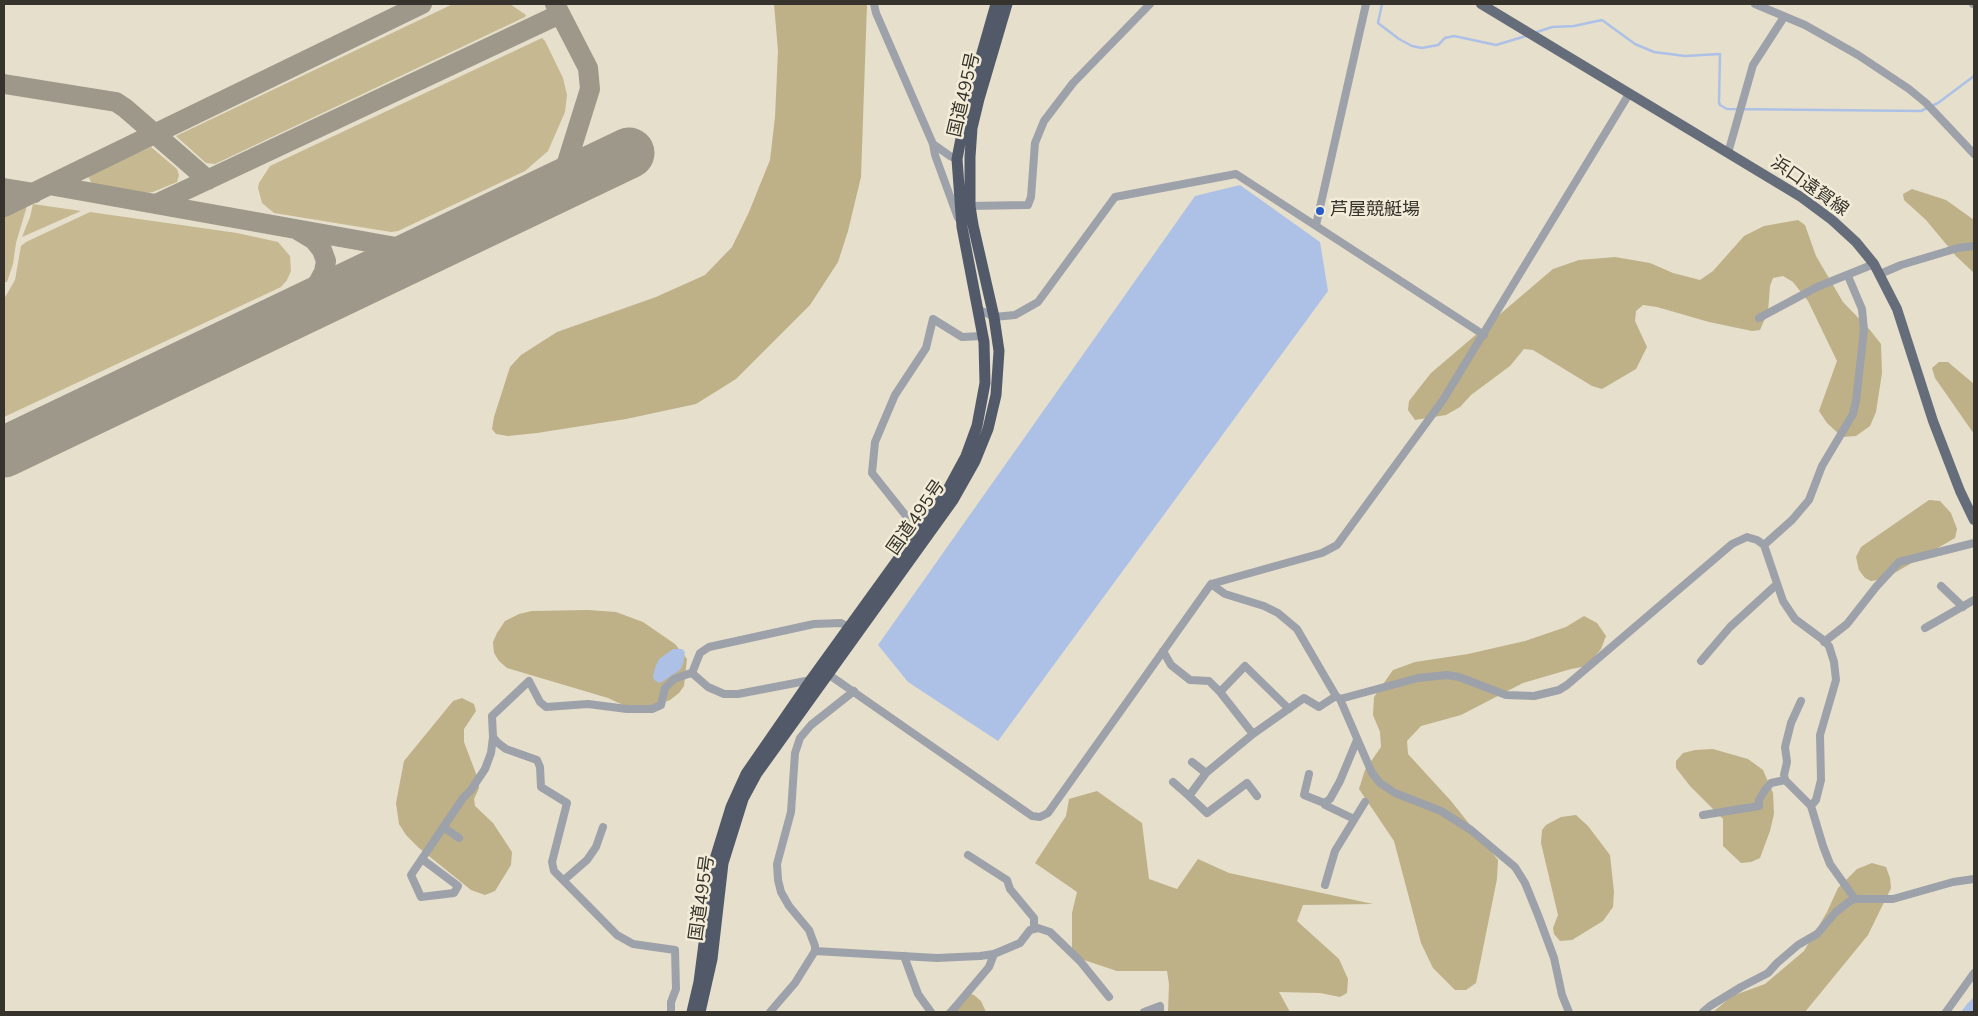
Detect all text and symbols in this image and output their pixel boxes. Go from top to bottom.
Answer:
street label: 国道495号 [945,50,985,140]
street label: 浜口遠賀線 [1766,152,1852,222]
place label: 芦屋競艇場 [1330,200,1420,222]
marker: 芦屋競艇場 [1314,205,1326,217]
street label: 国道495号 [883,476,951,560]
street label: 国道495号 [686,854,720,942]

